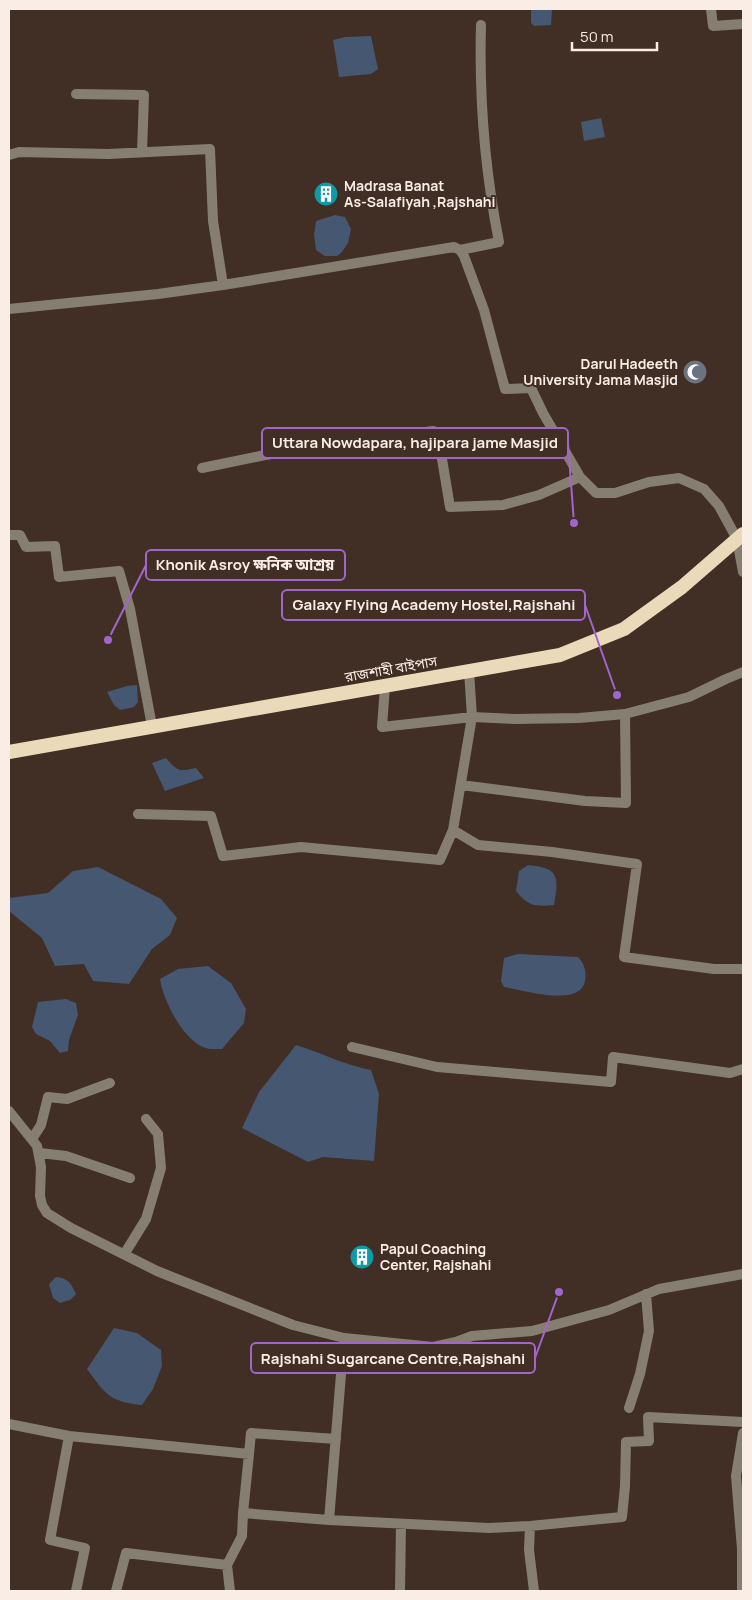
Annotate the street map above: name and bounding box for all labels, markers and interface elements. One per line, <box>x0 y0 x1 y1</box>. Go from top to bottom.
scale bar <box>572 20 657 52</box>
text: 50 m <box>580 26 614 47</box>
place label: Madrasa Banat As-Salafiyah ,Rajshahi <box>344 176 495 211</box>
building icon: Madrasa Banat As-Salafiyah ,Rajshahi <box>313 181 339 207</box>
place label: Darul Hadeeth University Jama Masjid <box>523 354 678 389</box>
mosque icon: Darul Hadeeth University Jama Masjid <box>682 359 708 385</box>
callout: Uttara Nowdapara, hajipara jame Masjid <box>262 428 568 458</box>
text: Uttara Nowdapara, hajipara jame Masjid <box>272 432 558 453</box>
callout: Khonik Asroy ক্ষনিক আশ্রয় <box>146 550 345 580</box>
text: Khonik Asroy ক্ষনিক আশ্রয় <box>156 554 335 575</box>
callout: Galaxy Flying Academy Hostel,Rajshahi <box>282 590 585 620</box>
text: Galaxy Flying Academy Hostel,Rajshahi <box>293 594 575 615</box>
street label: রাজশাহী বাইপাস <box>342 651 439 686</box>
place label: Papul Coaching Center, Rajshahi <box>380 1239 491 1274</box>
building icon: Papul Coaching Center, Rajshahi <box>349 1244 375 1270</box>
callout: Rajshahi Sugarcane Centre,Rajshahi <box>251 1343 535 1373</box>
text: Rajshahi Sugarcane Centre,Rajshahi <box>261 1348 525 1369</box>

